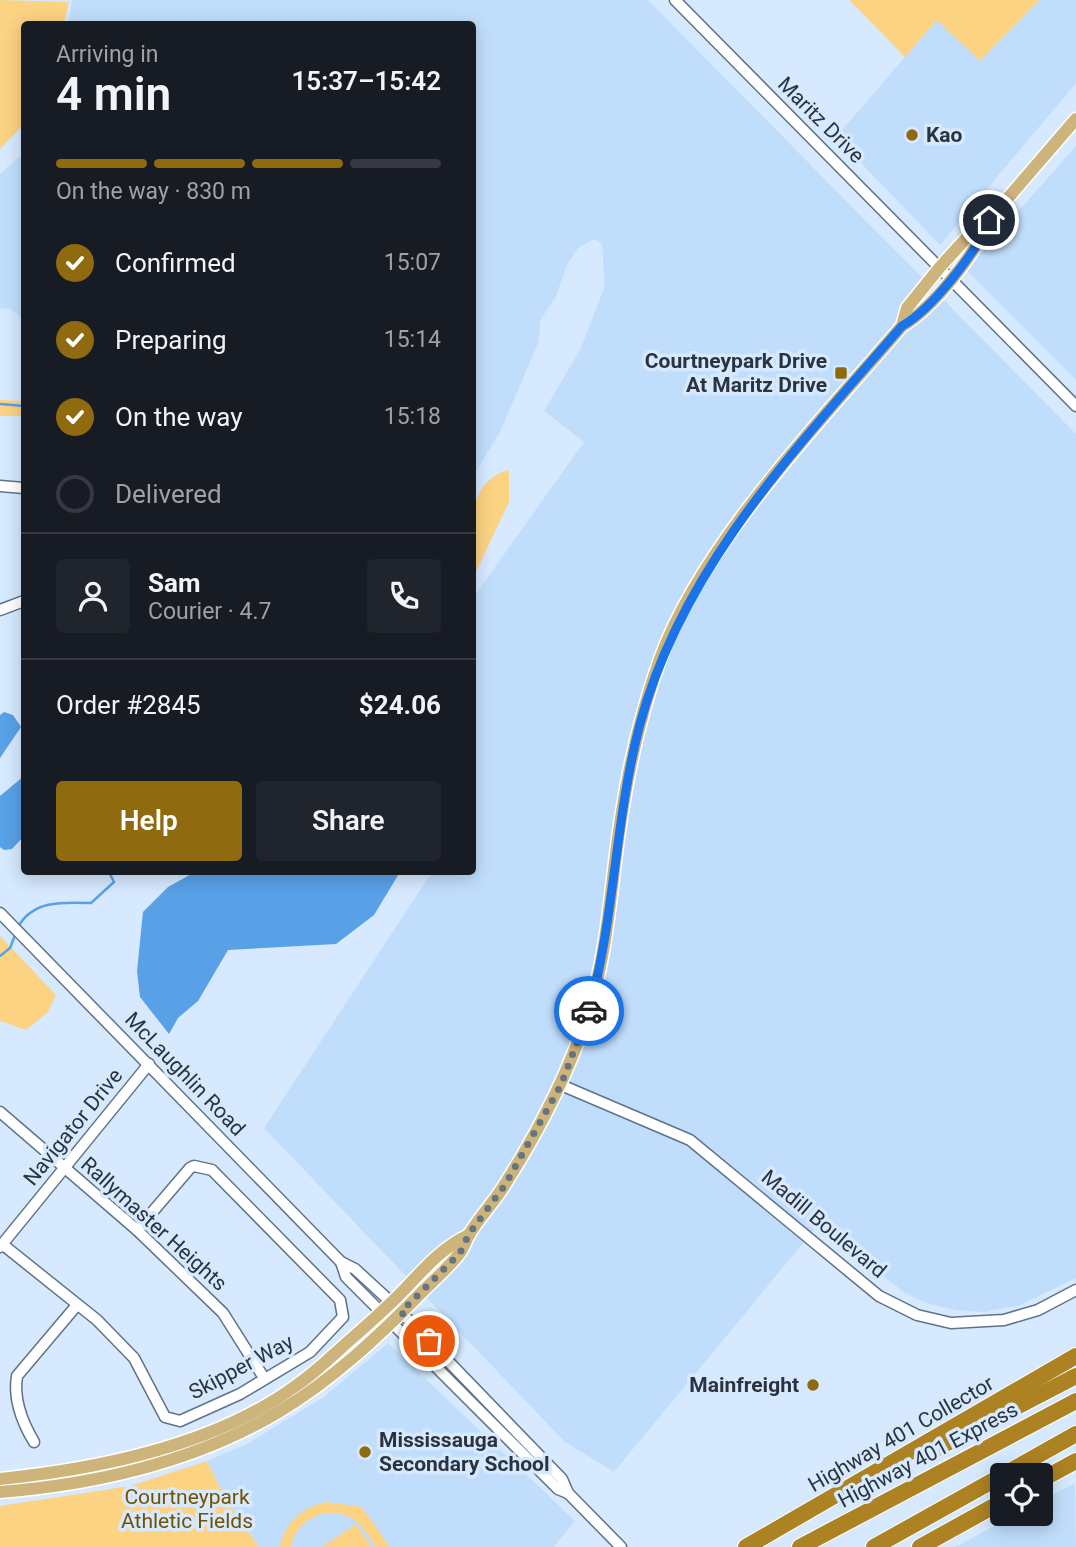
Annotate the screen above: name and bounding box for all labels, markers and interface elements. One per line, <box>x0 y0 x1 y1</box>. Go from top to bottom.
text: Arriving in <box>56 41 159 68</box>
text: 15:37–15:42 <box>291 66 441 96</box>
text: 4 min <box>56 67 171 121</box>
street label: Maritz Drive <box>773 72 869 168</box>
place label: Kao <box>926 123 963 147</box>
marker: Kao <box>904 127 920 143</box>
text: On the way · 830 m <box>56 178 251 205</box>
pin <box>959 190 1019 250</box>
icon: home <box>970 201 1008 239</box>
icon: check <box>56 244 94 282</box>
text: Confirmed <box>115 248 236 278</box>
text: 15:07 <box>384 249 441 276</box>
icon: check <box>56 321 94 359</box>
text: Preparing <box>115 325 227 355</box>
text: 15:14 <box>384 326 441 353</box>
place label: Courtneypark Drive At Maritz Drive <box>645 349 827 397</box>
marker: Courtneypark Drive At Maritz Drive <box>833 365 849 381</box>
icon: check <box>56 398 94 436</box>
text: On the way <box>115 402 243 432</box>
text: 15:18 <box>384 403 441 430</box>
text: Delivered <box>115 479 222 509</box>
button: person <box>56 559 130 633</box>
button: phone <box>367 559 441 633</box>
text: Sam <box>148 568 200 598</box>
text: Courier · 4.7 <box>148 598 271 625</box>
text: Order #2845 <box>56 690 201 720</box>
text: $24.06 <box>359 690 441 720</box>
button: Help <box>56 781 242 861</box>
button: Share <box>256 781 441 861</box>
courier <box>554 976 624 1046</box>
icon: car <box>570 992 608 1030</box>
street label: McLaughlin Road <box>120 1007 250 1141</box>
street label: Navigator Drive <box>19 1064 127 1190</box>
street label: Rallymaster Heights <box>76 1152 232 1296</box>
street label: Madill Boulevard <box>757 1165 891 1283</box>
pin <box>399 1311 459 1371</box>
icon: bag <box>410 1322 448 1360</box>
street label: Skipper Way <box>185 1329 297 1405</box>
street label: Highway 401 Collector <box>804 1371 998 1497</box>
place label: Mainfreight <box>689 1373 799 1397</box>
marker: Mainfreight <box>805 1377 821 1393</box>
street label: Highway 401 Express <box>834 1397 1022 1513</box>
place label: Mississauga Secondary School <box>379 1428 549 1476</box>
marker: Mississauga Secondary School <box>357 1444 373 1460</box>
map controls <box>990 1463 1053 1526</box>
button: locate <box>990 1463 1053 1526</box>
park label: Courtneypark Athletic Fields <box>121 1485 253 1533</box>

